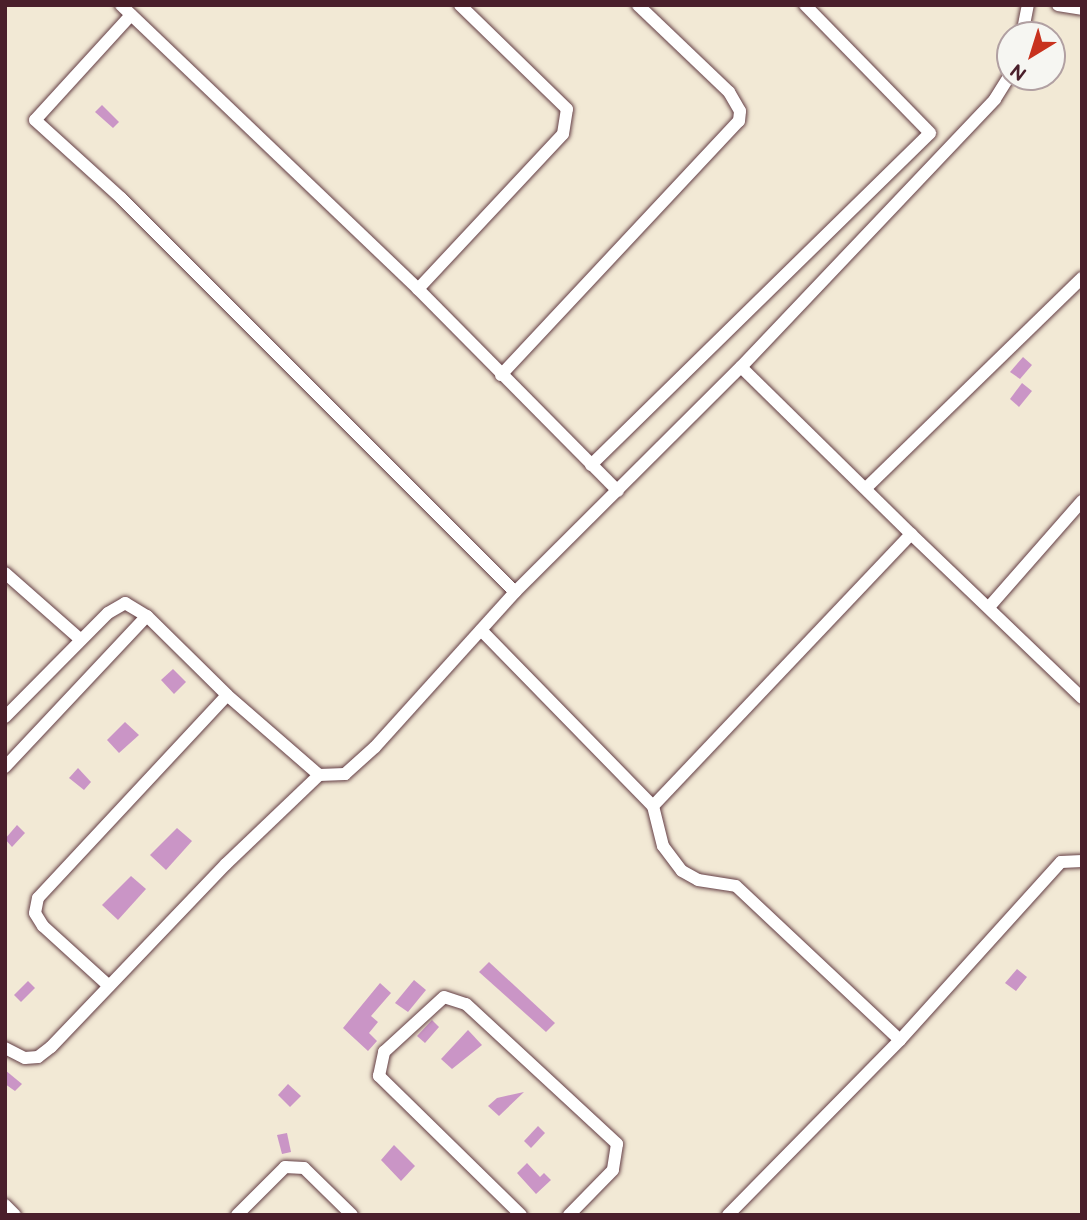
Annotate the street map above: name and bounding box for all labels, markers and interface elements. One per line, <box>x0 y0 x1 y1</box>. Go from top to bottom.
north arrow <box>996 21 1066 91</box>
text: N <box>1006 58 1032 85</box>

